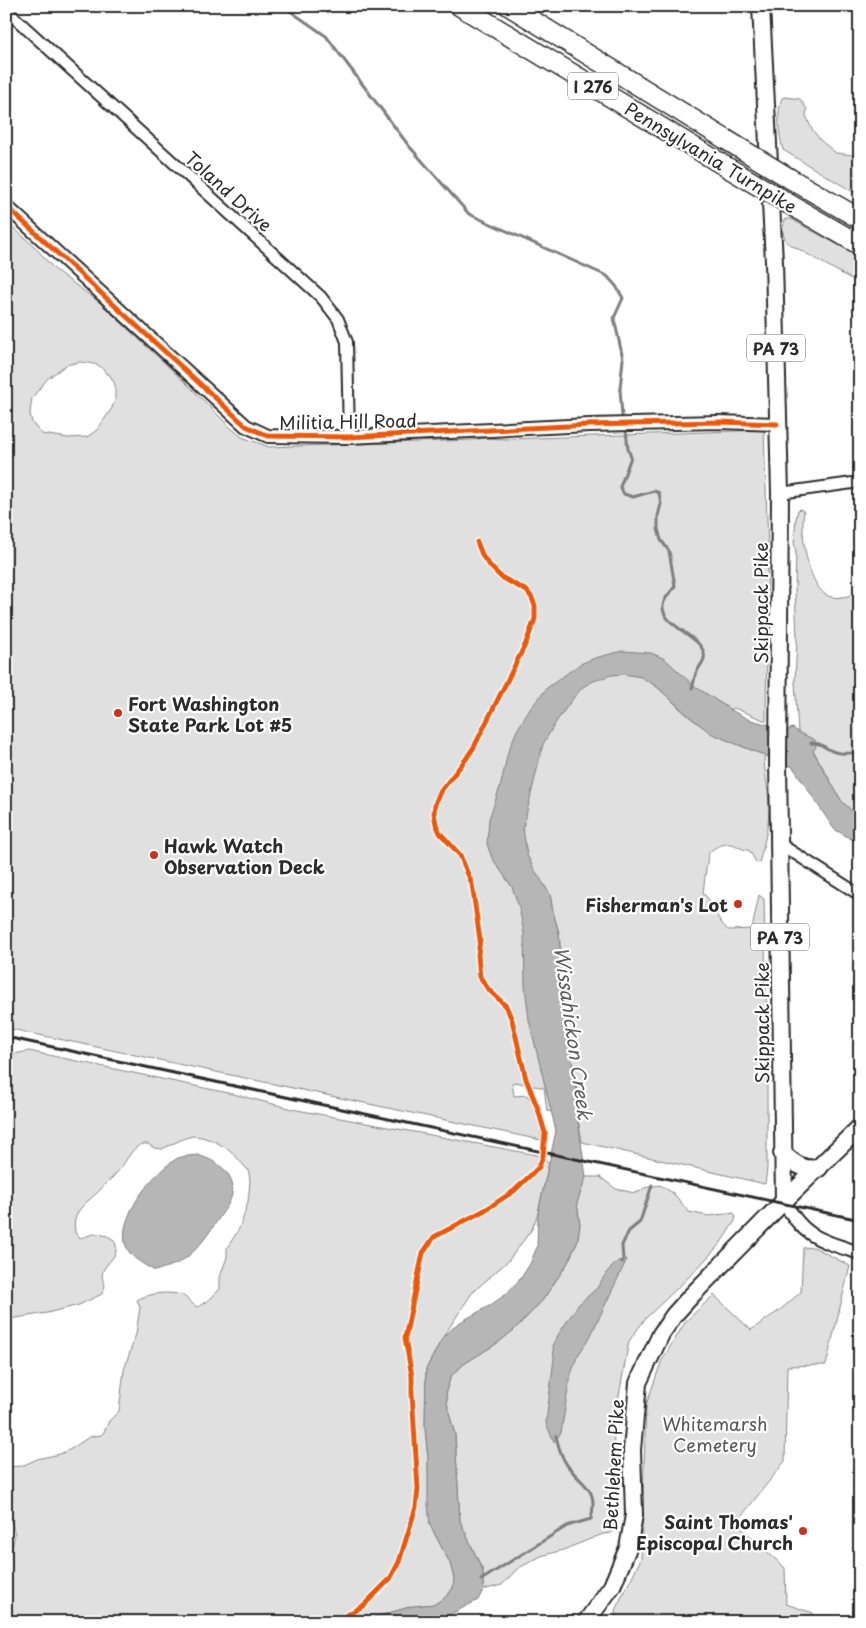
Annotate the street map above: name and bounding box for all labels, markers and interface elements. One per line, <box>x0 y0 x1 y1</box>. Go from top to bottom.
road number: I 276 <box>568 72 618 100</box>
street label: Pennsylvania Turnpike <box>620 95 802 219</box>
street label: Toland Drive <box>179 144 279 238</box>
road number: PA 73 <box>747 334 805 362</box>
street label: Militia Hill Road <box>279 406 417 436</box>
street label: Skippack Pike <box>747 542 774 664</box>
place label: Fort Washington State Park Lot #5 <box>128 690 292 738</box>
marker: Fort Washington State Park Lot #5 <box>112 707 124 719</box>
place label: Hawk Watch Observation Deck <box>164 832 325 880</box>
marker: Hawk Watch Observation Deck <box>148 849 160 861</box>
place label: Fisherman's Lot <box>585 891 728 918</box>
marker: Fisherman's Lot <box>732 898 744 910</box>
road number: PA 73 <box>751 924 809 950</box>
water label: Wissahickon Creek <box>548 945 600 1123</box>
street label: Skippack Pike <box>748 962 775 1084</box>
street label: Bethlehem Pike <box>596 1398 630 1532</box>
park label: Whitemarsh Cemetery <box>663 1410 767 1458</box>
place label: Saint Thomas' Episcopal Church <box>636 1508 793 1556</box>
marker: Saint Thomas' Episcopal Church <box>797 1525 809 1537</box>

